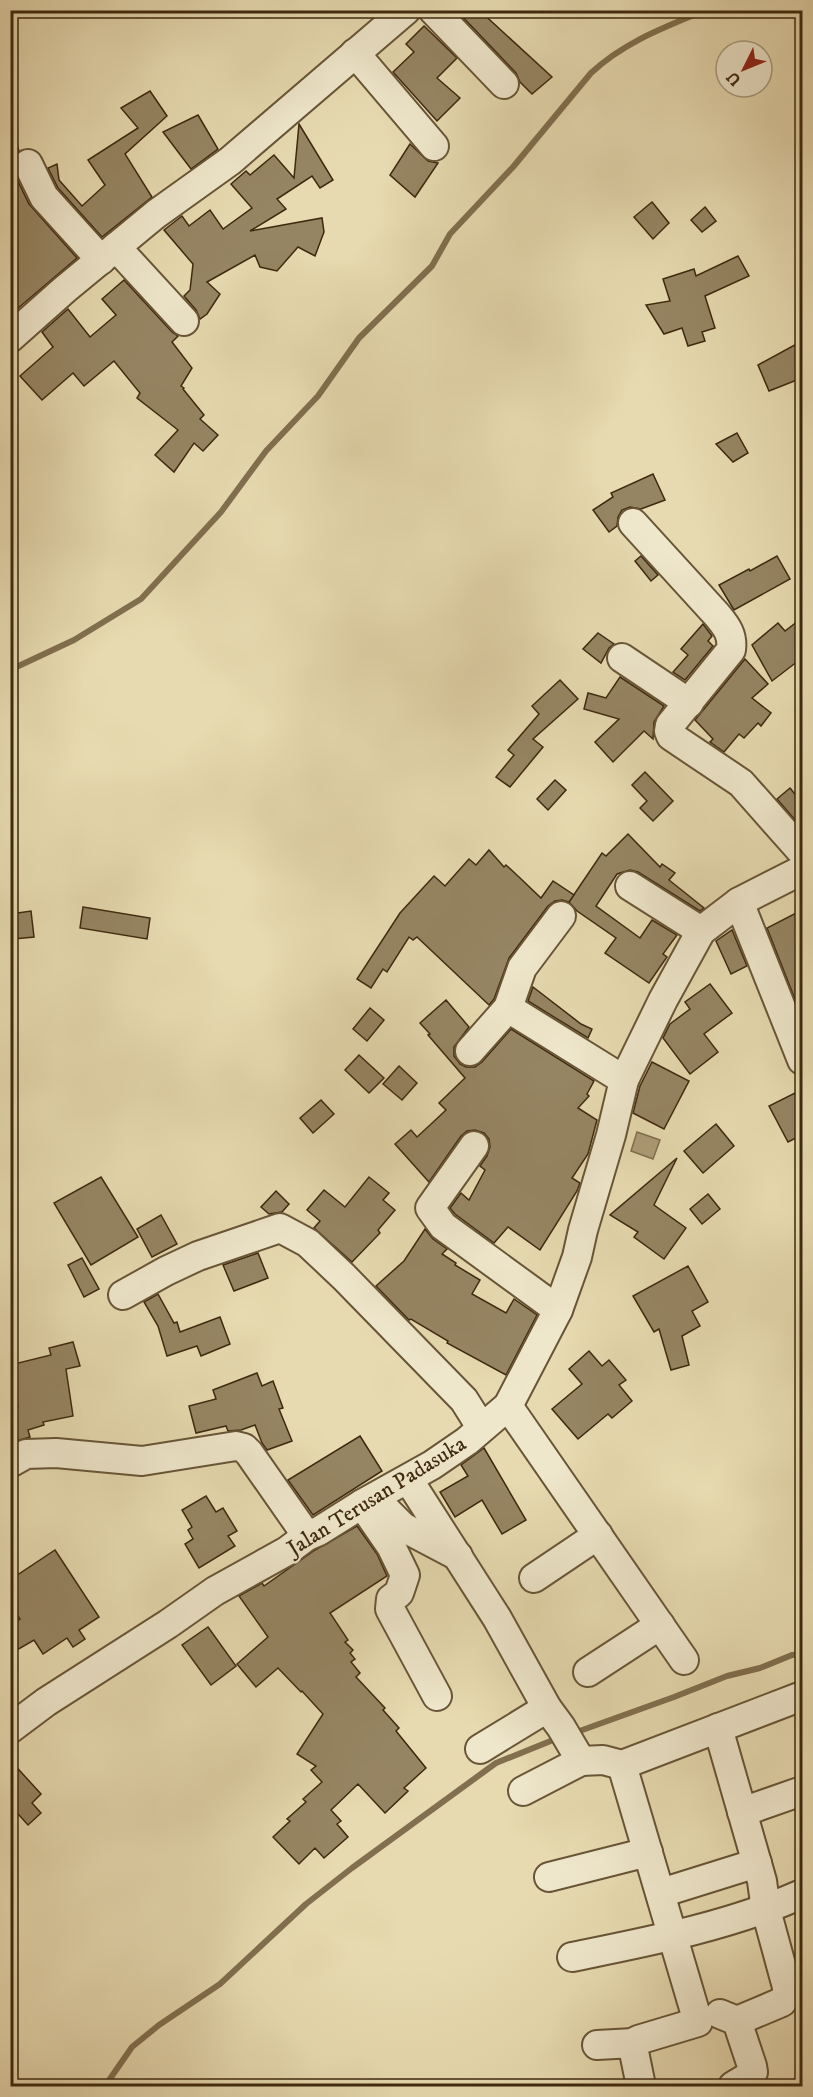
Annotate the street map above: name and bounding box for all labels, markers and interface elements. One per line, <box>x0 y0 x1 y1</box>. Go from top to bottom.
north arrow <box>714 39 774 99</box>
text: U <box>722 67 745 90</box>
street label: Jalan Terusan Padasuka <box>281 1430 472 1563</box>

